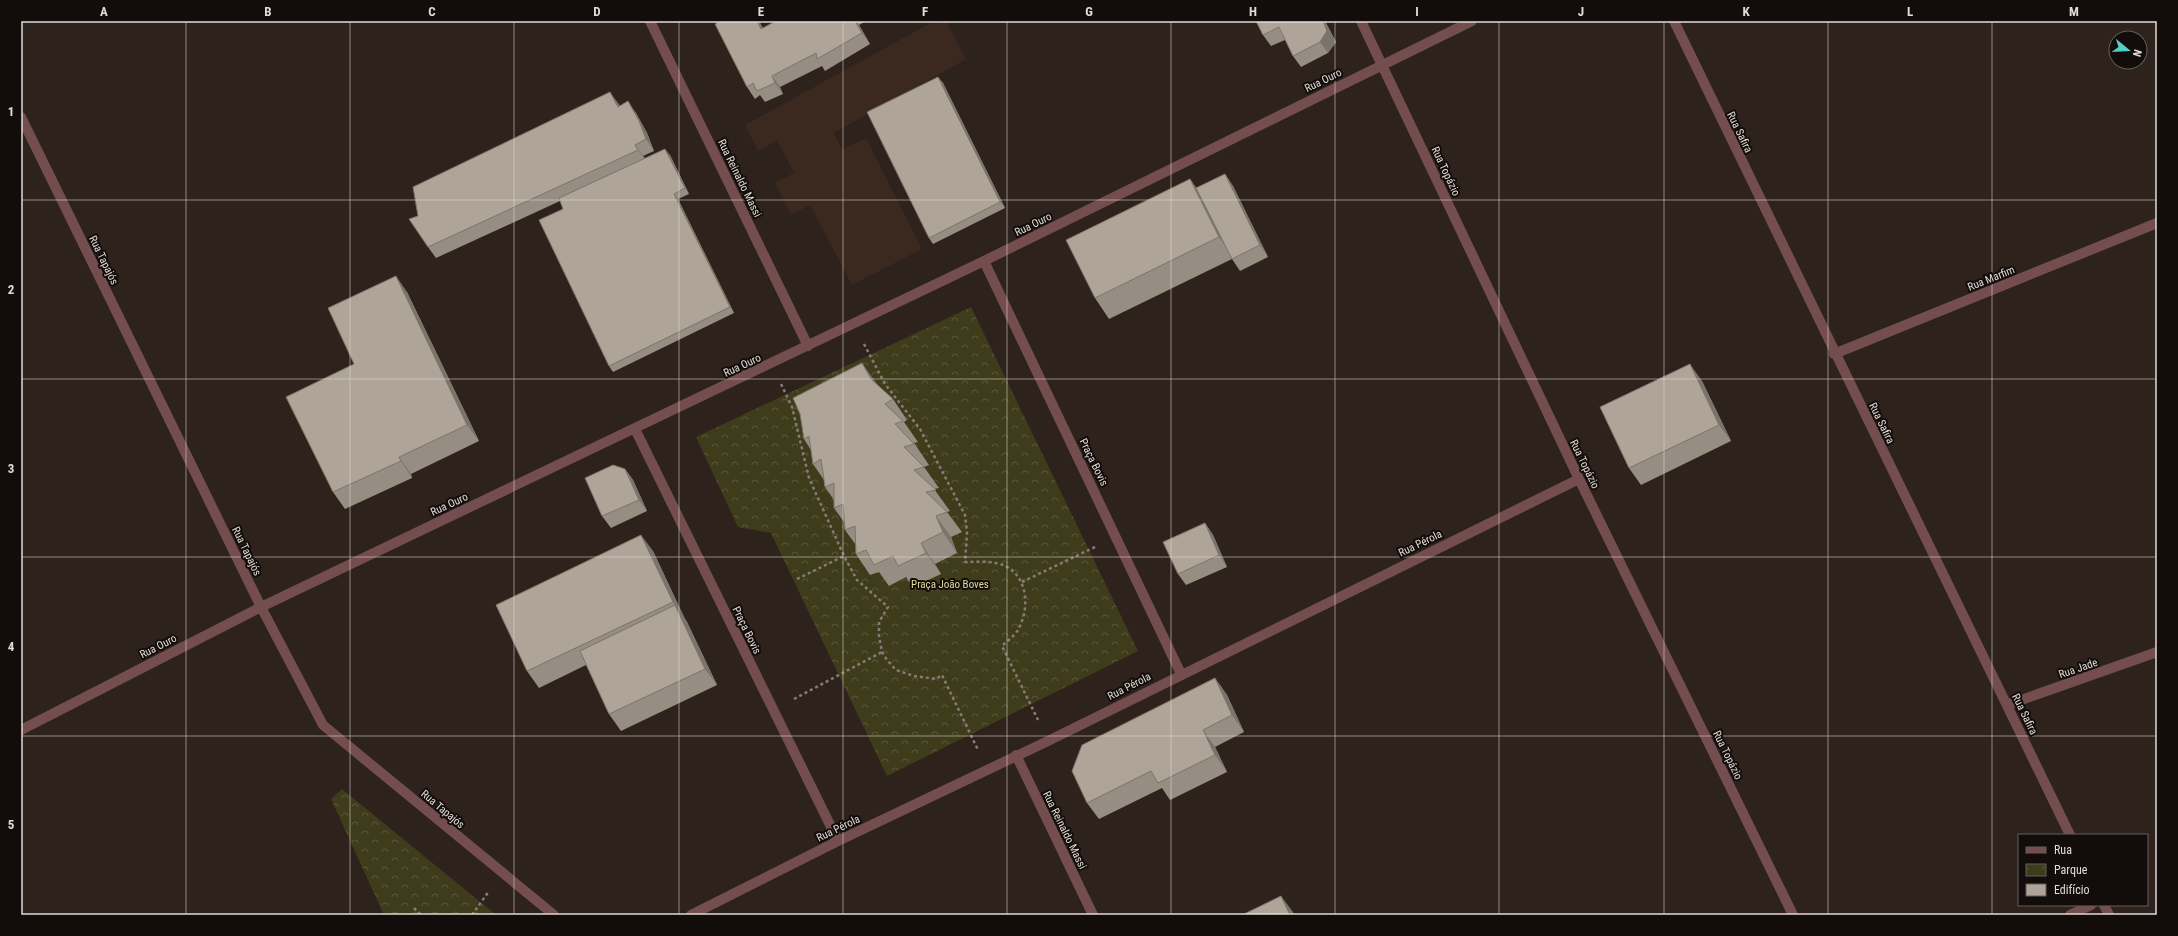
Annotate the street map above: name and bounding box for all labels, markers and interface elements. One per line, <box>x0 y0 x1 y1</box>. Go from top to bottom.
text: A <box>100 4 108 19</box>
text: B <box>264 4 272 19</box>
text: C <box>428 4 436 19</box>
text: D <box>593 4 601 19</box>
text: E <box>758 4 765 19</box>
text: F <box>922 4 928 19</box>
text: G <box>1085 4 1093 19</box>
text: H <box>1249 4 1257 19</box>
text: I <box>1415 4 1419 19</box>
text: J <box>1578 4 1584 19</box>
text: K <box>1742 4 1750 19</box>
text: L <box>1907 4 1913 19</box>
text: M <box>2069 4 2079 19</box>
north arrow <box>2108 30 2148 70</box>
text: N <box>2130 48 2144 58</box>
street label: Rua Ouro <box>1303 66 1344 95</box>
text: 1 <box>8 104 14 119</box>
street label: Rua Safira <box>1724 110 1755 155</box>
street label: Rua Reinaldo Massi <box>715 137 764 219</box>
street label: Rua Topázio <box>1428 144 1463 198</box>
street label: Rua Ouro <box>1013 210 1054 239</box>
street label: Rua Tapajós <box>86 234 121 287</box>
street label: Rua Marfim <box>1966 263 2017 294</box>
text: 2 <box>8 282 15 297</box>
street label: Rua Ouro <box>721 351 763 380</box>
street label: Rua Safira <box>1866 401 1897 446</box>
street label: Praça Bovis <box>1077 436 1111 488</box>
street label: Rua Topázio <box>1567 438 1602 491</box>
text: 3 <box>8 461 14 476</box>
street label: Rua Ouro <box>428 490 470 519</box>
street label: Rua Tapajós <box>229 525 264 578</box>
street label: Rua Pérola <box>1396 527 1444 560</box>
park label: Praça João Boves <box>911 578 989 591</box>
street label: Praça Bovis <box>730 604 764 656</box>
street label: Rua Ouro <box>138 631 179 661</box>
text: 4 <box>8 639 15 654</box>
street label: Rua Jade <box>2057 656 2099 681</box>
street label: Rua Pérola <box>1105 670 1153 703</box>
street label: Rua Safira <box>2009 692 2040 737</box>
street label: Rua Topázio <box>1710 729 1745 782</box>
street label: Rua Tapajós <box>418 787 467 831</box>
street label: Rua Reinaldo Massi <box>1040 789 1089 871</box>
street label: Rua Pérola <box>814 812 862 845</box>
text: 5 <box>8 817 15 832</box>
legend <box>2018 834 2148 906</box>
text: Rua <box>2054 843 2072 857</box>
text: Parque <box>2054 863 2088 877</box>
text: Edifício <box>2054 883 2090 897</box>

